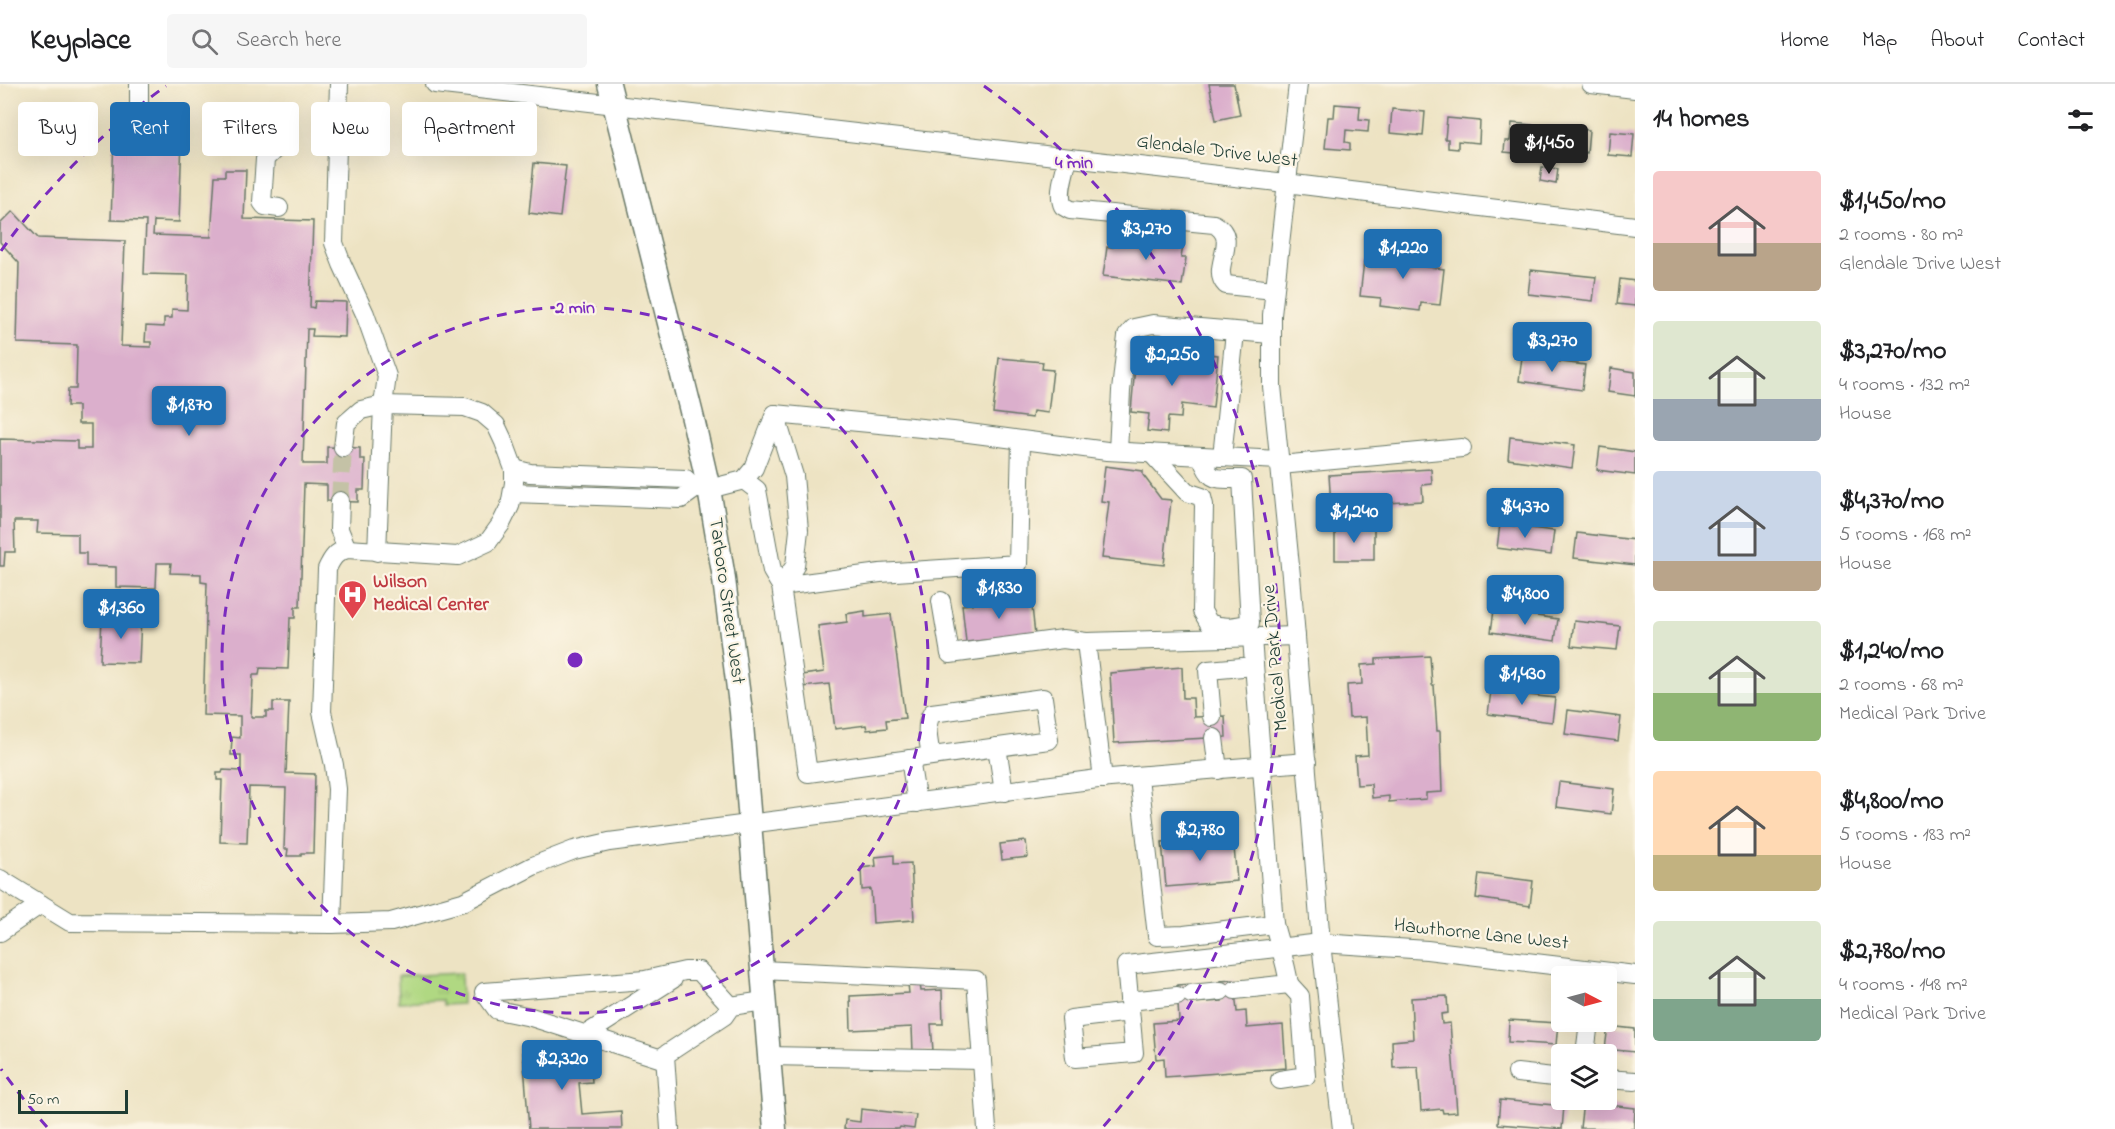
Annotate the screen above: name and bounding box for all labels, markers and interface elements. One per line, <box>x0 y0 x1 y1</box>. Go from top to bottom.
search box <box>167 14 587 68</box>
text: Keyplace <box>30 21 131 62</box>
icon: search <box>188 25 221 58</box>
text: Search here <box>236 25 341 57</box>
text: Home <box>1780 26 1829 56</box>
text: Map <box>1862 26 1897 56</box>
text: About <box>1930 26 1984 56</box>
text: Contact <box>2017 26 2085 56</box>
text: 14 homes <box>1653 101 1749 139</box>
chip: Buy <box>18 102 98 156</box>
chip: Rent <box>110 102 190 156</box>
chip: Filters <box>202 102 299 156</box>
chip: New <box>311 102 390 156</box>
chip: Apartment <box>402 102 537 156</box>
icon: filters <box>2064 104 2097 137</box>
pin: $1,450 <box>1500 124 1598 175</box>
street label: Glendale Drive West <box>1135 128 1300 176</box>
text: $1,450 <box>1524 129 1574 158</box>
text: 4 min <box>1055 151 1093 177</box>
text: $1,450/mo <box>1839 183 1946 221</box>
icon: home <box>1701 195 1773 267</box>
pin: $3,270 <box>1097 210 1195 261</box>
text: $3,270 <box>1121 215 1171 244</box>
text: 2 rooms · 80 m² <box>1839 221 1964 250</box>
pin: $1,220 <box>1354 229 1452 280</box>
text: $1,220 <box>1378 234 1428 263</box>
text: Glendale Drive West <box>1839 250 2001 279</box>
text: 2 min <box>554 296 595 322</box>
pin: $3,270 <box>1503 322 1601 373</box>
text: $3,270 <box>1527 327 1577 356</box>
text: $3,270/mo <box>1839 333 1947 371</box>
pin: $2,250 <box>1123 336 1221 387</box>
text: $2,250 <box>1144 341 1200 370</box>
icon: home <box>1701 345 1773 417</box>
text: 4 rooms · 132 m² <box>1839 371 1970 400</box>
pin: $1,870 <box>140 386 238 437</box>
text: $1,870 <box>166 391 212 420</box>
text: House <box>1839 400 1892 429</box>
text: $4,370/mo <box>1839 483 1944 521</box>
pin: $4,370 <box>1476 488 1574 539</box>
pin: $1,240 <box>1305 493 1403 544</box>
text: $4,370 <box>1501 493 1549 522</box>
icon: home <box>1701 495 1773 567</box>
text: $1,240 <box>1330 498 1378 527</box>
street label: Tarboro Street West <box>700 516 752 686</box>
text: 5 rooms · 168 m² <box>1839 521 1972 550</box>
text: House <box>1839 550 1892 579</box>
place label: Wilson Medical Center <box>373 568 489 620</box>
pin: $1,830 <box>950 569 1048 620</box>
text: $1,830 <box>976 574 1022 603</box>
pin: $4,800 <box>1476 575 1574 626</box>
hospital icon: Wilson Medical Center <box>336 578 368 620</box>
text: $4,800 <box>1501 580 1549 609</box>
street label: Medical Park Drive <box>1255 584 1297 732</box>
pin: $1,360 <box>72 589 170 640</box>
text: $1,360 <box>97 594 145 623</box>
text: $1,240/mo <box>1839 633 1944 671</box>
icon: home <box>1701 645 1773 717</box>
centre of rings <box>565 650 585 670</box>
pin: $1,430 <box>1473 655 1571 706</box>
text: $1,430 <box>1498 660 1546 689</box>
text: 2 rooms · 68 m² <box>1839 671 1964 700</box>
text: Medical Park Drive <box>1839 700 1986 729</box>
text: $4,800/mo <box>1839 783 1944 821</box>
icon: home <box>1701 795 1773 867</box>
pin: $2,780 <box>1151 811 1249 862</box>
text: $2,780 <box>1175 816 1225 845</box>
text: 5 rooms · 183 m² <box>1839 821 1971 850</box>
text: House <box>1839 850 1892 879</box>
street label: Hawthorne Lane West <box>1392 911 1570 959</box>
text: $2,780/mo <box>1839 933 1946 971</box>
icon: home <box>1701 945 1773 1017</box>
north arrow <box>1551 966 1617 1032</box>
map controls <box>1551 966 1617 1110</box>
text: 4 rooms · 148 m² <box>1839 971 1968 1000</box>
text: Medical Park Drive <box>1839 1000 1986 1029</box>
pin: $2,320 <box>513 1040 611 1091</box>
button: layers <box>1551 1044 1617 1110</box>
text: $2,320 <box>536 1045 588 1074</box>
scale bar <box>18 1087 128 1114</box>
text: 50 m <box>27 1088 59 1112</box>

